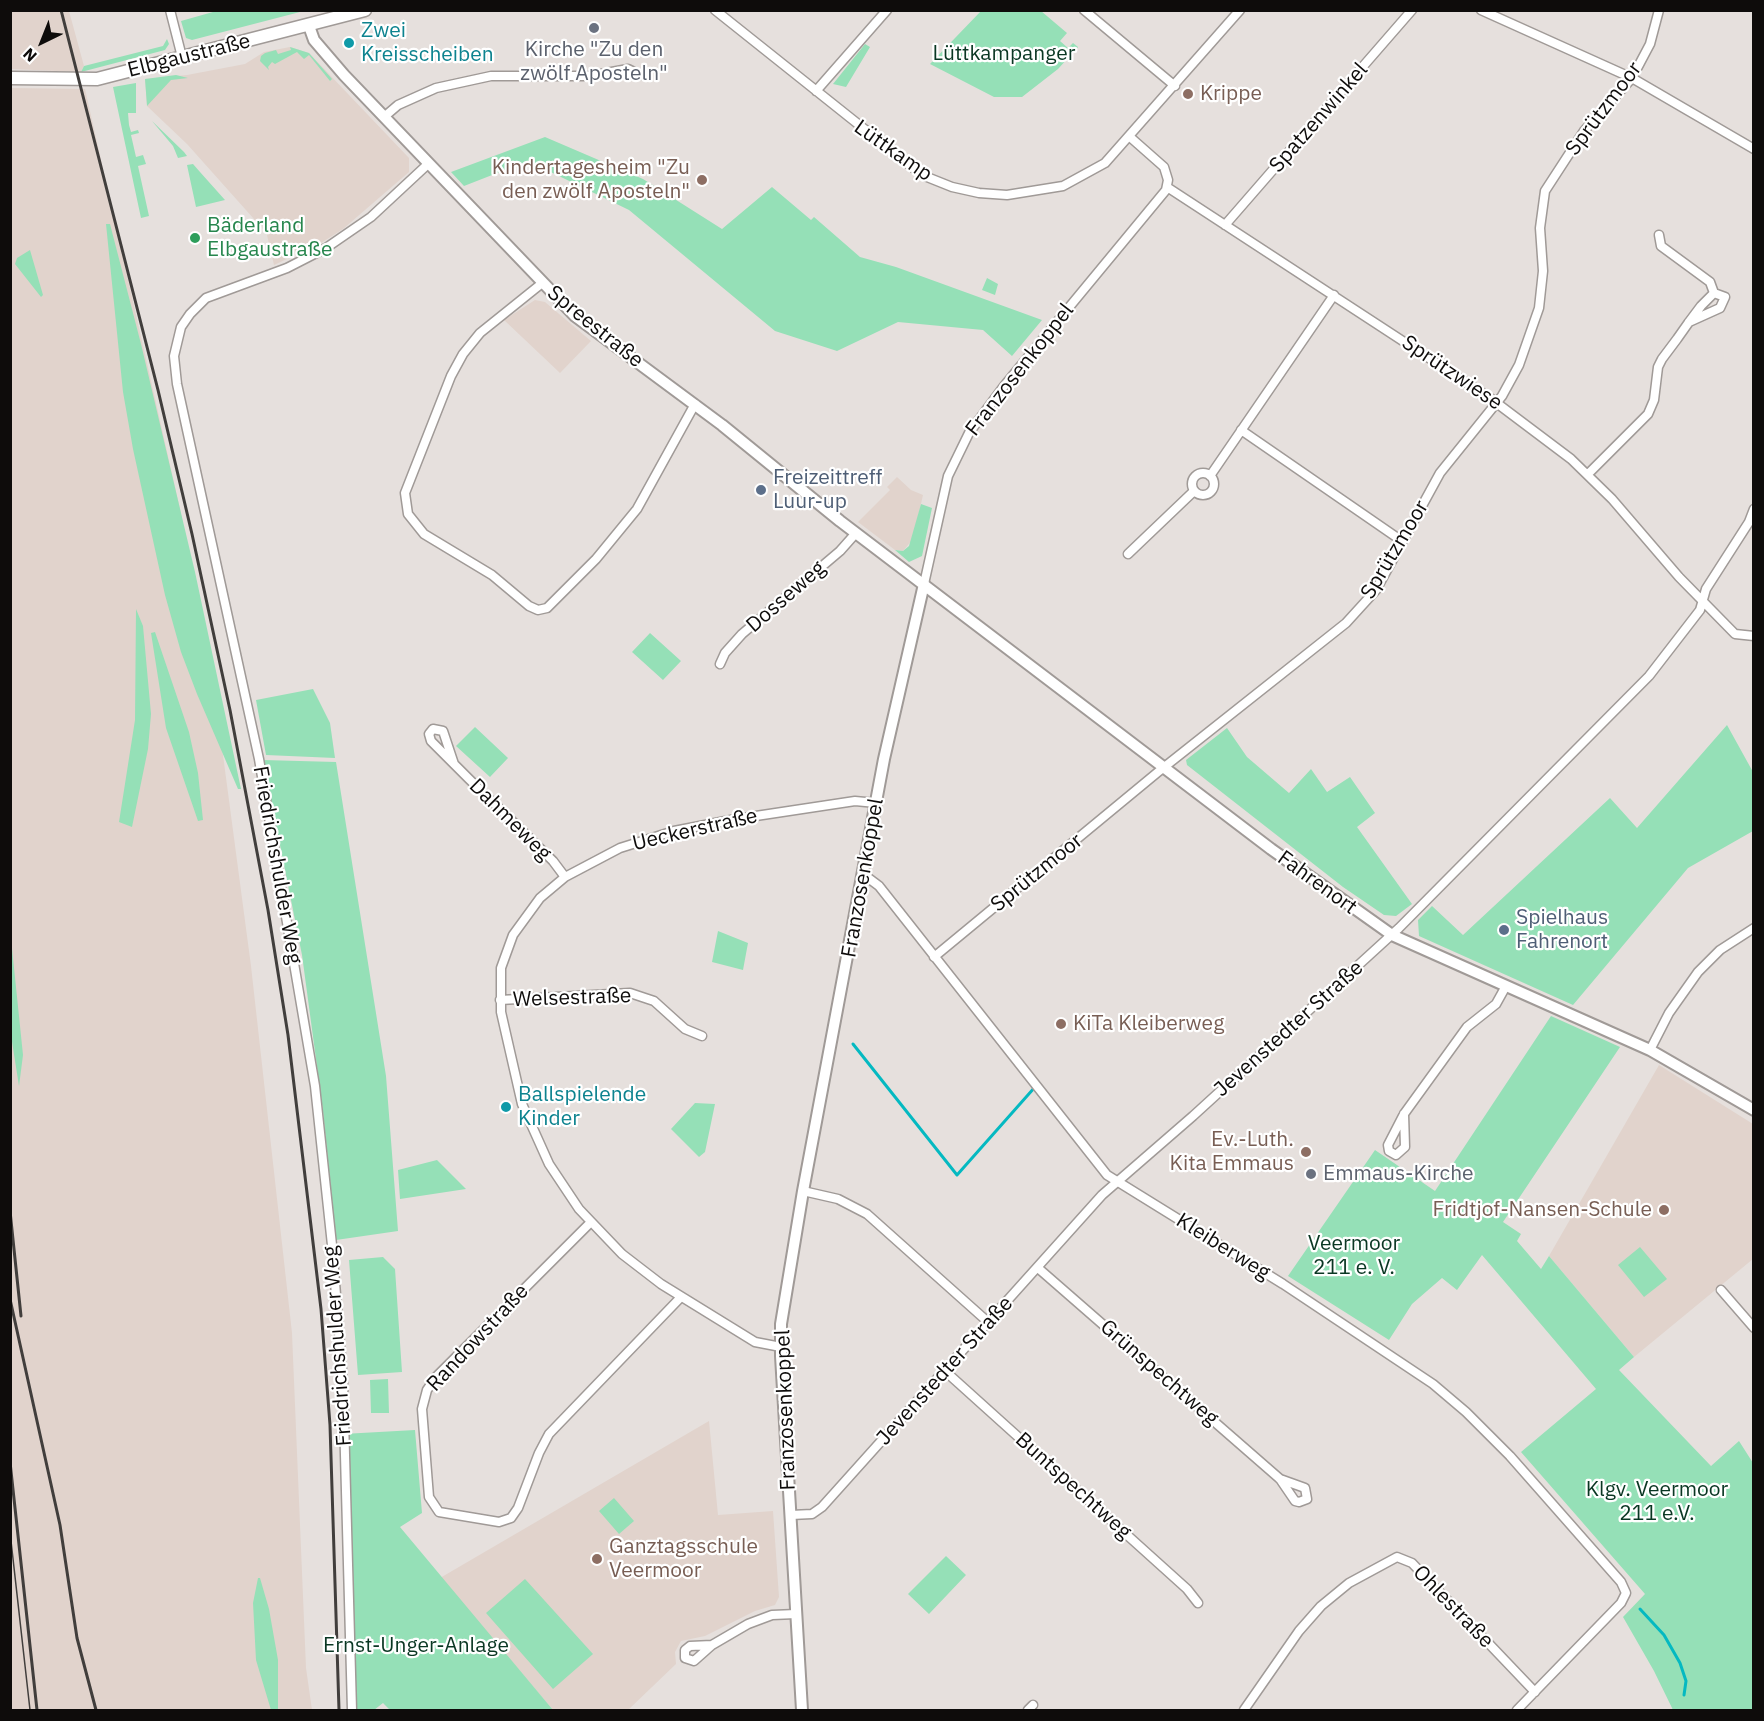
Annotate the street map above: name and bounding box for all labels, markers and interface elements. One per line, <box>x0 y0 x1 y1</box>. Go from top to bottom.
north arrow <box>12 12 72 72</box>
place label: Zwei Kreisscheiben <box>361 18 494 68</box>
marker: Kirche "Zu den zwölf Aposteln" <box>587 21 601 35</box>
street label: Elbgaustraße <box>125 29 253 83</box>
marker: Zwei Kreisscheiben <box>342 36 356 50</box>
place label: Kirche "Zu den zwölf Aposteln" <box>520 37 668 87</box>
park label: Lüttkampanger <box>933 41 1075 67</box>
text: N <box>19 44 41 66</box>
street label: Sprützmoor <box>1561 57 1647 161</box>
street label: Spatzenwinkel <box>1265 58 1373 178</box>
place label: Krippe <box>1200 81 1262 107</box>
marker: Krippe <box>1181 87 1195 101</box>
street label: Lüttkamp <box>849 115 937 187</box>
place label: Kindertagesheim "Zu den zwölf Aposteln" <box>492 155 690 205</box>
marker: Kindertagesheim "Zu den zwölf Aposteln" <box>695 173 709 187</box>
place label: Bäderland Elbgaustraße <box>207 213 333 263</box>
marker: Bäderland Elbgaustraße <box>188 231 202 245</box>
street label: Spreestraße <box>542 281 648 373</box>
street label: Franzosenkoppel <box>960 299 1080 441</box>
street label: Sprützwiese <box>1397 330 1507 416</box>
place label: Freizeittreff Luur-up <box>773 465 882 515</box>
marker: Freizeittreff Luur-up <box>754 483 768 497</box>
street label: Sprützmoor <box>1356 496 1434 604</box>
street label: Dosseweg <box>741 556 831 638</box>
street label: Friedrichshulder Weg <box>247 764 307 966</box>
street label: Dahmeweg <box>464 774 556 866</box>
street label: Franzosenkoppel <box>837 796 889 960</box>
street label: Ueckerstraße <box>630 803 760 857</box>
street label: Sprützmoor <box>986 828 1088 918</box>
street label: Fahrenort <box>1272 846 1362 920</box>
place label: Spielhaus Fahrenort <box>1516 905 1608 955</box>
marker: Spielhaus Fahrenort <box>1497 923 1511 937</box>
street label: Jevenstedter Straße <box>1209 956 1369 1102</box>
street label: Welsestraße <box>512 983 632 1013</box>
place label: KiTa Kleiberweg <box>1073 1011 1224 1037</box>
marker: KiTa Kleiberweg <box>1054 1017 1068 1031</box>
place label: Ballspielende Kinder <box>518 1082 646 1132</box>
marker: Ballspielende Kinder <box>499 1100 513 1114</box>
place label: Ev.-Luth. Kita Emmaus <box>1170 1127 1294 1177</box>
marker: Ev.-Luth. Kita Emmaus <box>1299 1145 1313 1159</box>
place label: Emmaus-Kirche <box>1323 1161 1474 1187</box>
marker: Emmaus-Kirche <box>1304 1167 1318 1181</box>
place label: Fridtjof-Nansen-Schule <box>1433 1197 1652 1223</box>
marker: Fridtjof-Nansen-Schule <box>1657 1203 1671 1217</box>
street label: Kleiberweg <box>1171 1208 1275 1286</box>
park label: Veermoor 211 e. V. <box>1308 1231 1400 1281</box>
street label: Friedrichshulder Weg <box>318 1245 358 1447</box>
street label: Randowstraße <box>422 1279 534 1397</box>
street label: Jevenstedter Straße <box>872 1291 1018 1451</box>
street label: Grünspechtweg <box>1095 1315 1223 1431</box>
street label: Franzosenkoppel <box>771 1329 801 1491</box>
street label: Buntspechtweg <box>1010 1427 1136 1545</box>
park label: Klgv. Veermoor 211 e.V. <box>1586 1477 1728 1527</box>
place label: Ganztagsschule Veermoor <box>609 1534 758 1584</box>
marker: Ganztagsschule Veermoor <box>590 1552 604 1566</box>
street label: Ohlestraße <box>1407 1560 1499 1654</box>
park label: Ernst-Unger-Anlage <box>323 1633 509 1659</box>

